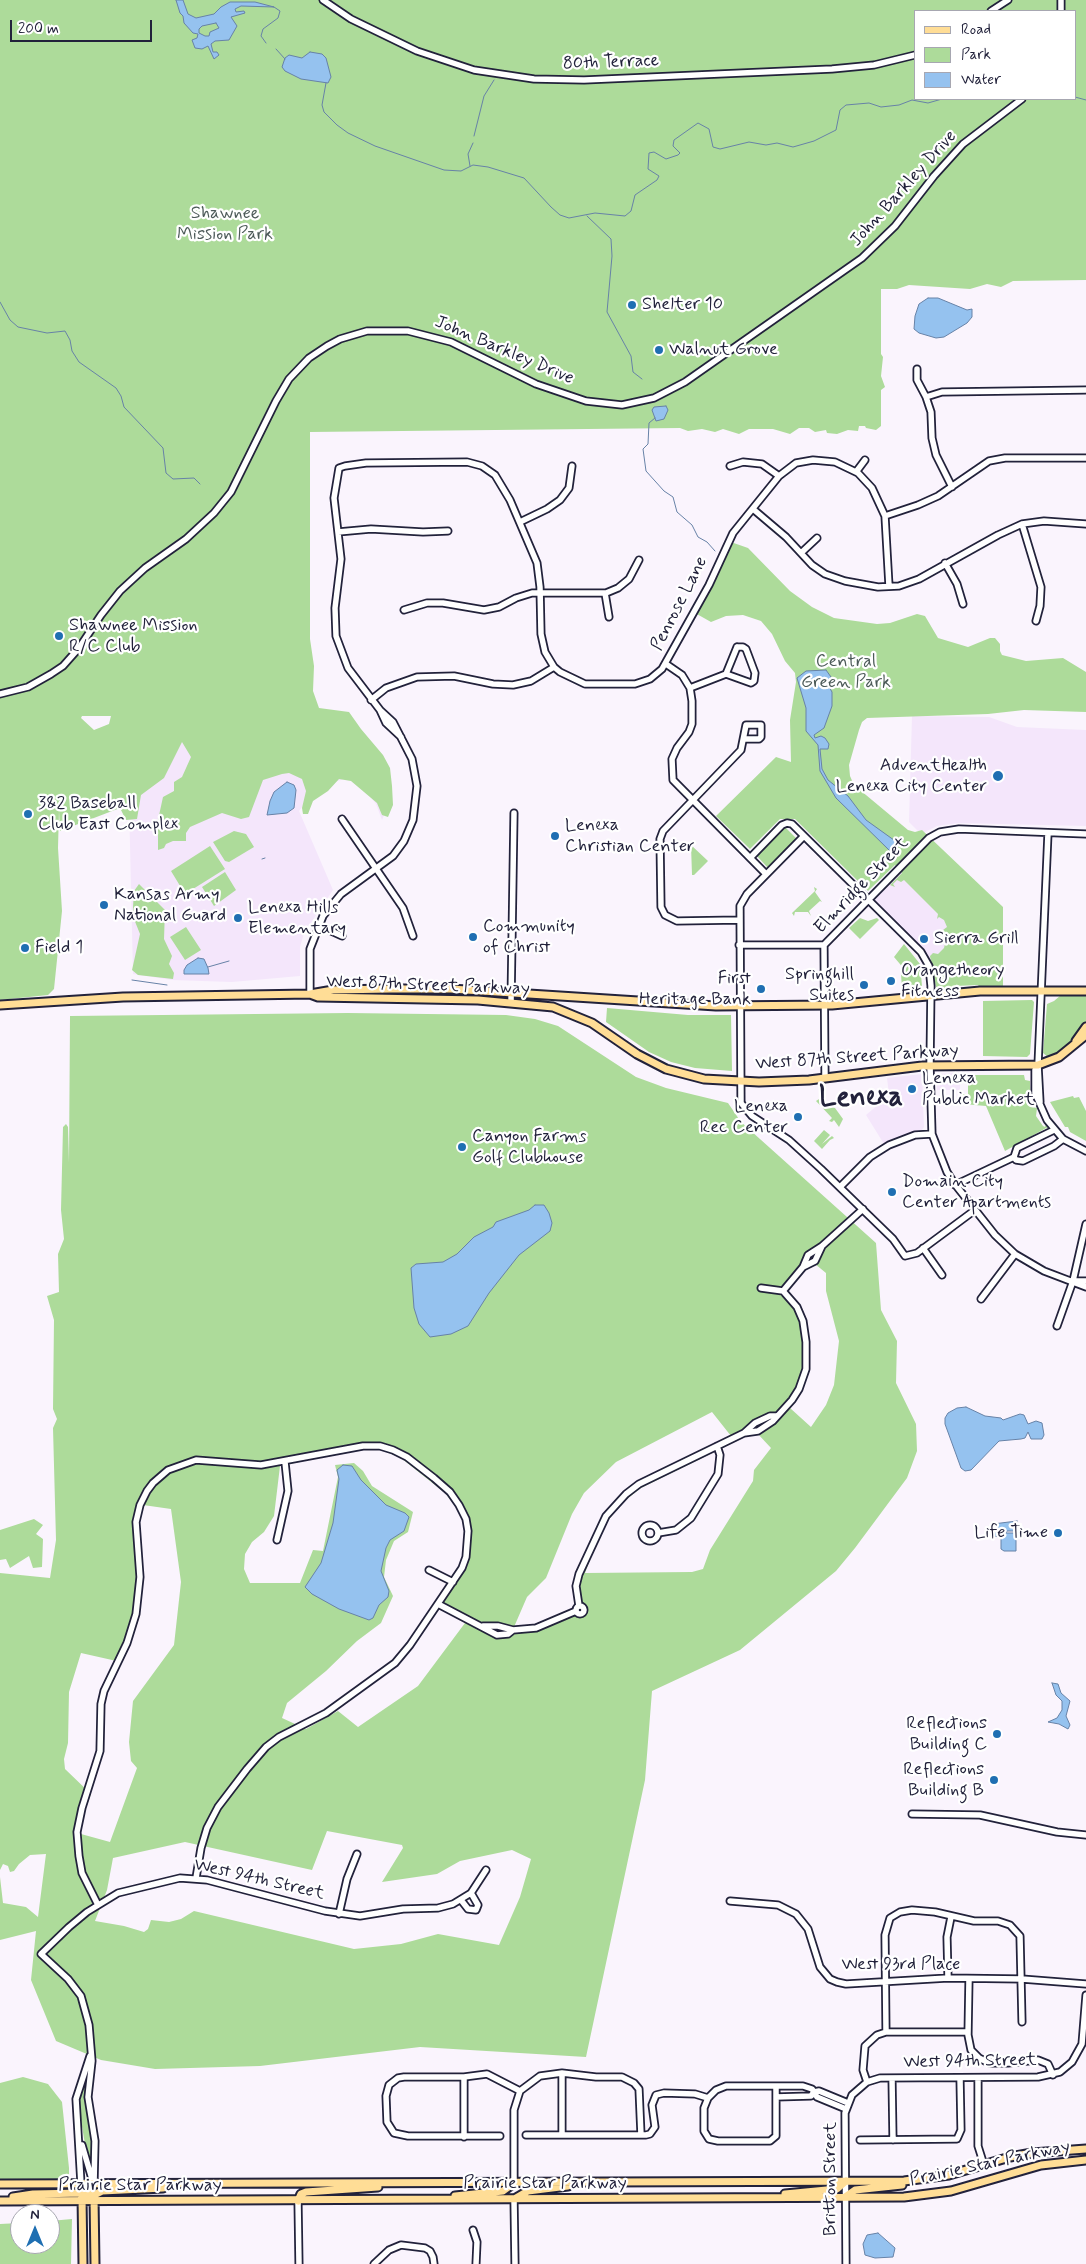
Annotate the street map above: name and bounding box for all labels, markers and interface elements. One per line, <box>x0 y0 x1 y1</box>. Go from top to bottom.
scale bar <box>12 10 155 42</box>
legend <box>914 10 1076 100</box>
text: 200 m <box>18 19 59 39</box>
text: Road <box>961 20 991 40</box>
text: Park <box>961 45 991 65</box>
street label: 80th Terrace <box>562 51 660 75</box>
text: Water <box>961 70 1001 90</box>
street label: John Barkley Drive <box>846 126 962 252</box>
park label: Shawnee Mission Park <box>177 203 273 245</box>
place label: Shelter 10 <box>642 294 723 316</box>
marker: Shelter 10 <box>626 299 638 311</box>
street label: John Barkley Drive <box>431 312 577 390</box>
place label: Walnut Grove <box>669 339 778 361</box>
marker: Walnut Grove <box>653 344 665 356</box>
street label: Penrose Lane <box>647 553 713 655</box>
place label: Shawnee Mission R/C Club <box>69 615 198 658</box>
marker: Shawnee Mission R/C Club <box>53 630 65 642</box>
park label: Central Green Park <box>801 651 891 694</box>
place label: AdventHealth Lenexa City Center <box>836 755 987 798</box>
marker: AdventHealth Lenexa City Center <box>991 769 1005 783</box>
place label: 3&2 Baseball Club East Complex <box>38 793 178 836</box>
marker: 3&2 Baseball Club East Complex <box>22 808 34 820</box>
place label: Lenexa Christian Center <box>565 815 695 858</box>
marker: Lenexa Christian Center <box>549 830 561 842</box>
street label: Elmridge Street <box>810 833 914 939</box>
place label: Kansas Army National Guard <box>114 884 226 926</box>
place label: Lenexa Hills Elementary <box>248 897 346 940</box>
marker: Kansas Army National Guard <box>98 899 110 911</box>
marker: Lenexa Hills Elementary <box>232 912 244 924</box>
place label: Community of Christ <box>483 916 575 959</box>
place label: Sierra Grill <box>934 928 1019 950</box>
marker: Community of Christ <box>467 931 479 943</box>
marker: Sierra Grill <box>918 933 930 945</box>
place label: Field 1 <box>35 937 83 959</box>
marker: Field 1 <box>19 942 31 954</box>
place label: Orangetheory Fitness <box>901 960 1004 1002</box>
place label: Springhill Suites <box>785 964 854 1006</box>
place label: First Heritage Bank <box>639 968 751 1011</box>
street label: West 87th Street Parkway <box>326 972 530 1000</box>
marker: Orangetheory Fitness <box>885 975 897 987</box>
marker: Springhill Suites <box>858 979 870 991</box>
marker: First Heritage Bank <box>755 983 767 995</box>
street label: West 87th Street Parkway <box>755 1040 959 1076</box>
place label: Lenexa Public Market <box>922 1068 1035 1110</box>
district label: Lenexa <box>819 1082 903 1116</box>
marker: Lenexa Public Market <box>906 1083 918 1095</box>
place label: Lenexa Rec Center <box>700 1096 788 1138</box>
marker: Lenexa Rec Center <box>792 1111 804 1123</box>
place label: Canyon Farms Golf Clubhouse <box>472 1126 586 1168</box>
marker: Canyon Farms Golf Clubhouse <box>456 1141 468 1153</box>
place label: Domain City Center Apartments <box>902 1171 1051 1214</box>
marker: Domain City Center Apartments <box>886 1186 898 1198</box>
place label: Life Time <box>974 1522 1048 1544</box>
marker: Life Time <box>1052 1527 1064 1539</box>
place label: Reflections Building C <box>906 1713 987 1756</box>
marker: Reflections Building C <box>991 1728 1003 1740</box>
place label: Reflections Building B <box>903 1759 984 1802</box>
marker: Reflections Building B <box>988 1774 1000 1786</box>
street label: West 94th Street <box>192 1855 326 1905</box>
street label: West 93rd Place <box>842 1954 960 1976</box>
street label: West 94th Street <box>903 2050 1037 2074</box>
street label: Britton Street <box>820 2122 842 2236</box>
street label: Prairie Star Parkway <box>908 2136 1072 2192</box>
street label: Prairie Star Parkway <box>463 2173 627 2195</box>
street label: Prairie Star Parkway <box>58 2175 222 2197</box>
north arrow <box>10 2204 60 2254</box>
text: N <box>30 2206 40 2224</box>

